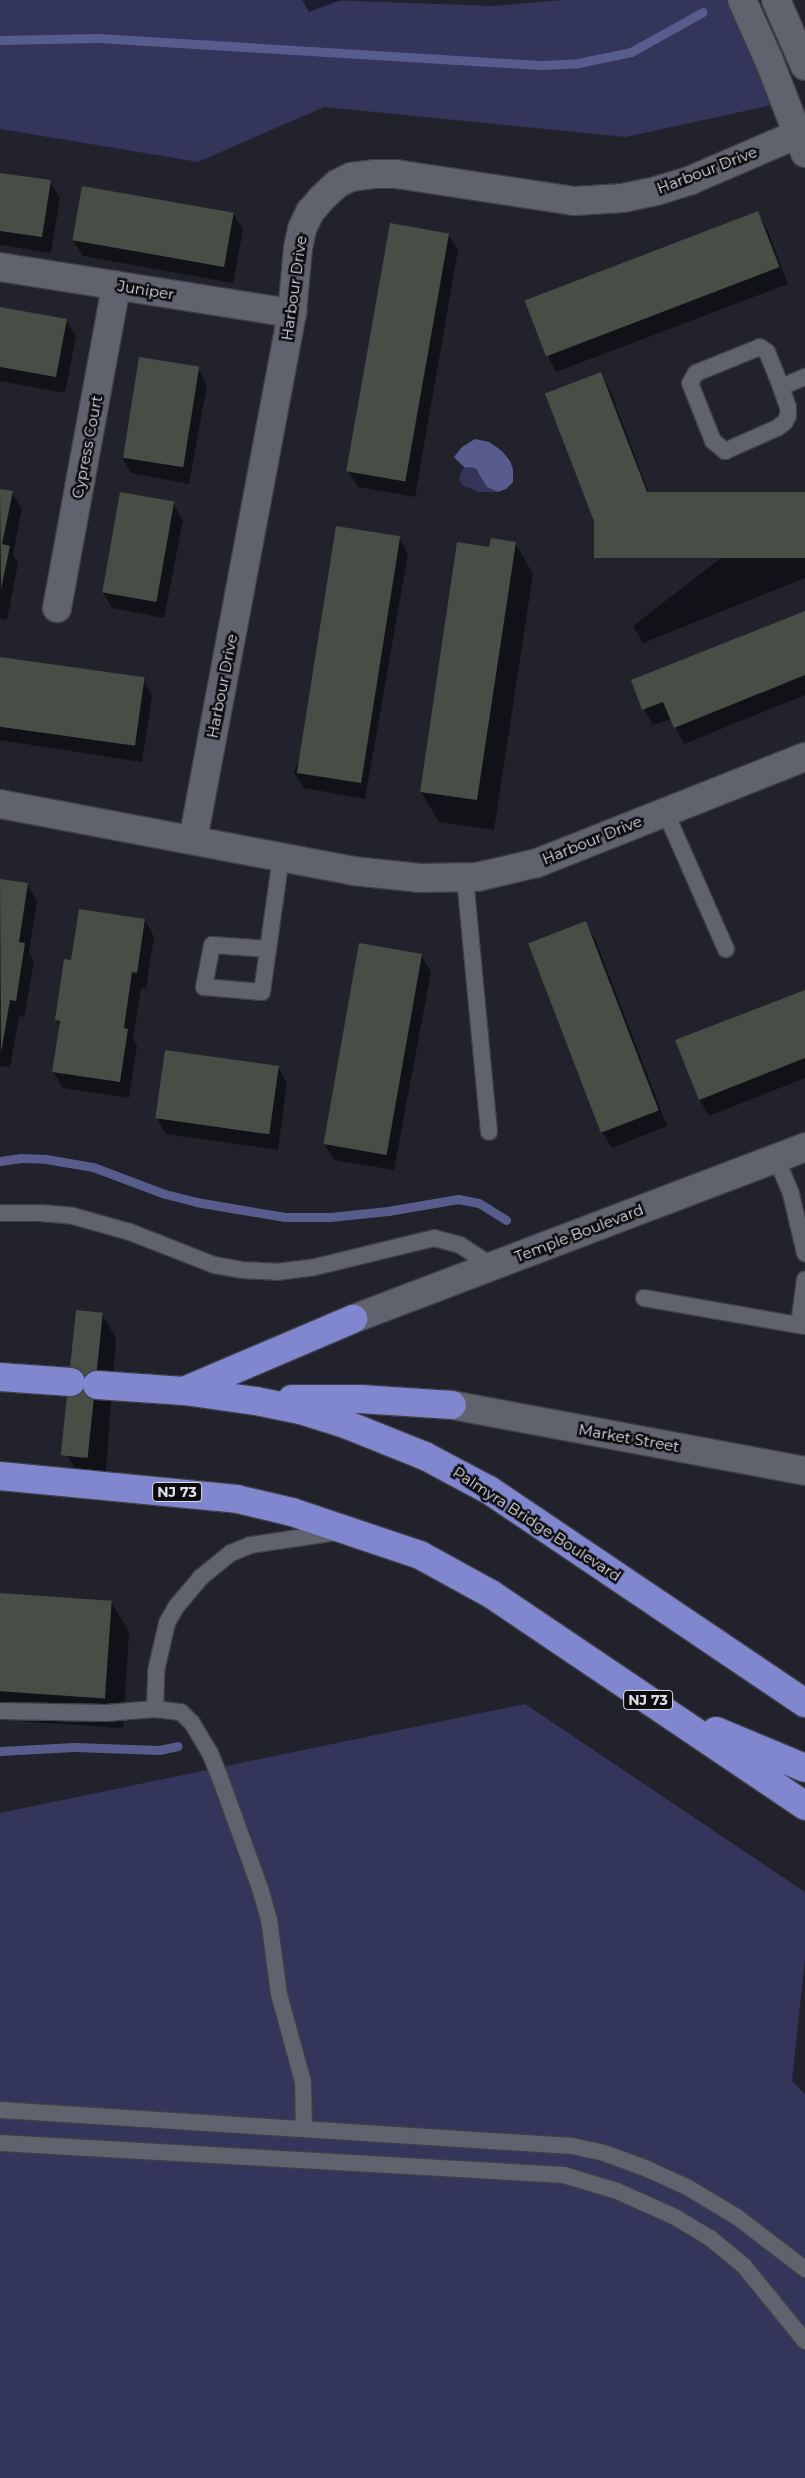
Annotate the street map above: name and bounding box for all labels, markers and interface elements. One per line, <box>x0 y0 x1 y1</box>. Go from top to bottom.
street label: Harbour Drive <box>654 143 760 197</box>
street label: Harbour Drive <box>278 234 310 342</box>
street label: Juniper <box>116 277 176 303</box>
street label: Cypress Court <box>68 394 106 500</box>
street label: Harbour Drive <box>203 632 241 740</box>
street label: Harbour Drive <box>540 812 644 868</box>
street label: Temple Boulevard <box>512 1200 646 1266</box>
street label: Market Street <box>577 1420 681 1456</box>
street label: Palmyra Bridge Boulevard <box>450 1463 624 1585</box>
road number: NJ 73 <box>152 1480 202 1504</box>
road number: NJ 73 <box>623 1688 673 1712</box>

